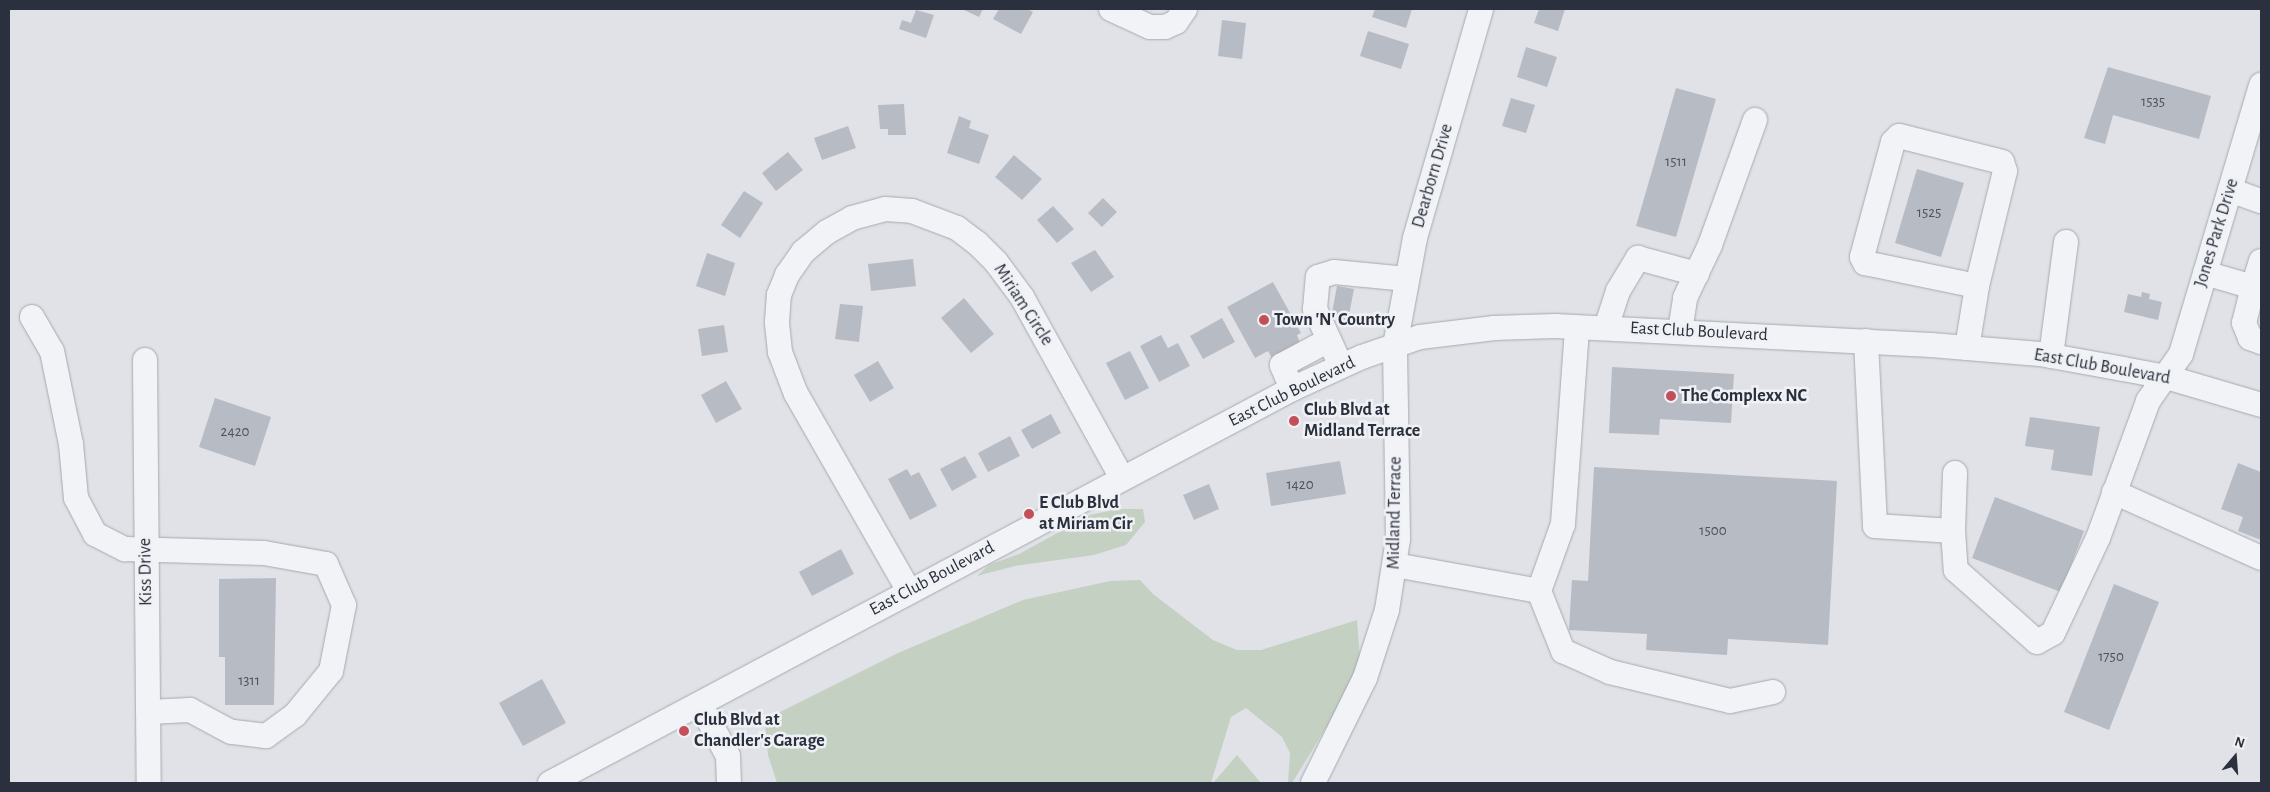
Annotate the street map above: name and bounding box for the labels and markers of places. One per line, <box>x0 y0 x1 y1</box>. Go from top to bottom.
place label: Town 'N' Country <box>1274 309 1395 331</box>
marker: Town 'N' Country <box>1258 314 1270 326</box>
place label: The Complexx NC <box>1681 385 1807 407</box>
marker: The Complexx NC <box>1665 390 1677 402</box>
place label: Club Blvd at Midland Terrace <box>1304 400 1420 442</box>
marker: Club Blvd at Midland Terrace <box>1288 415 1300 427</box>
place label: E Club Blvd at Miriam Cir <box>1039 493 1133 536</box>
marker: E Club Blvd at Miriam Cir <box>1023 508 1035 520</box>
place label: Club Blvd at Chandler's Garage <box>694 710 825 752</box>
marker: Club Blvd at Chandler's Garage <box>678 725 690 737</box>

